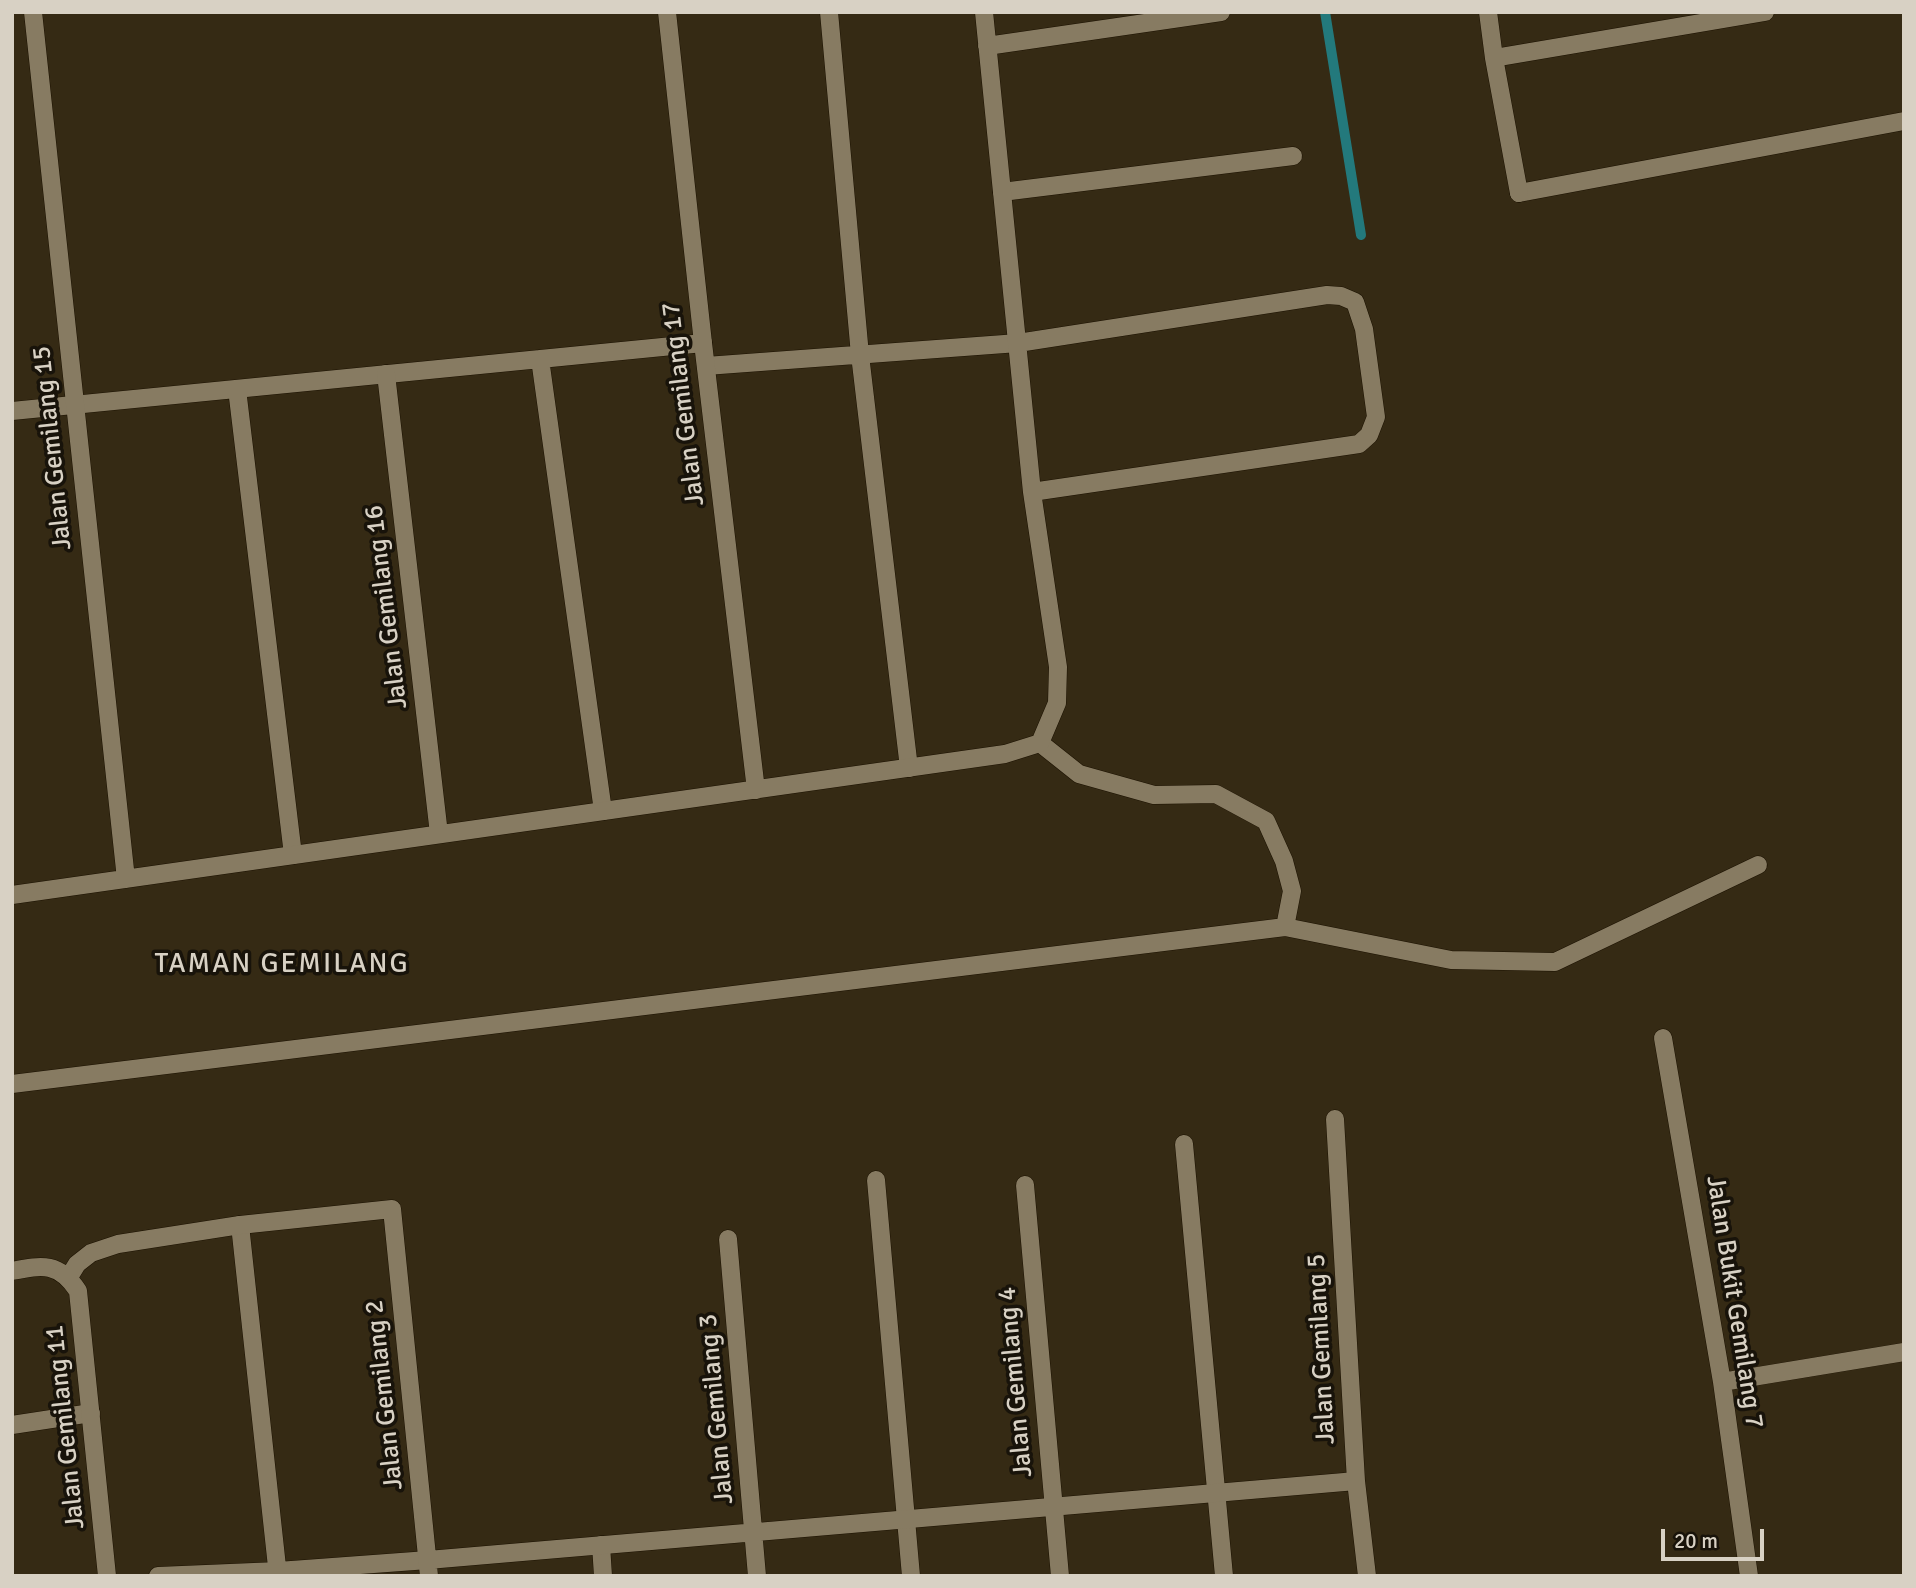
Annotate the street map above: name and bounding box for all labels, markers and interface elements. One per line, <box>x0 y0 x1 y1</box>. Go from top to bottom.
street label: Jalan Gemilang 17 <box>656 300 712 508</box>
street label: Jalan Gemilang 15 <box>27 344 79 552</box>
street label: Jalan Gemilang 16 <box>359 503 415 711</box>
district label: TAMAN GEMILANG <box>156 948 408 982</box>
street label: Jalan Bukit Gemilang 7 <box>1699 1173 1769 1431</box>
street label: Jalan Gemilang 5 <box>1301 1253 1343 1445</box>
street label: Jalan Gemilang 4 <box>992 1286 1040 1478</box>
street label: Jalan Gemilang 2 <box>360 1298 410 1492</box>
street label: Jalan Gemilang 3 <box>693 1313 741 1505</box>
street label: Jalan Gemilang 11 <box>40 1323 92 1531</box>
scale bar <box>1664 1514 1767 1558</box>
text: 20 m <box>1674 1528 1718 1554</box>

